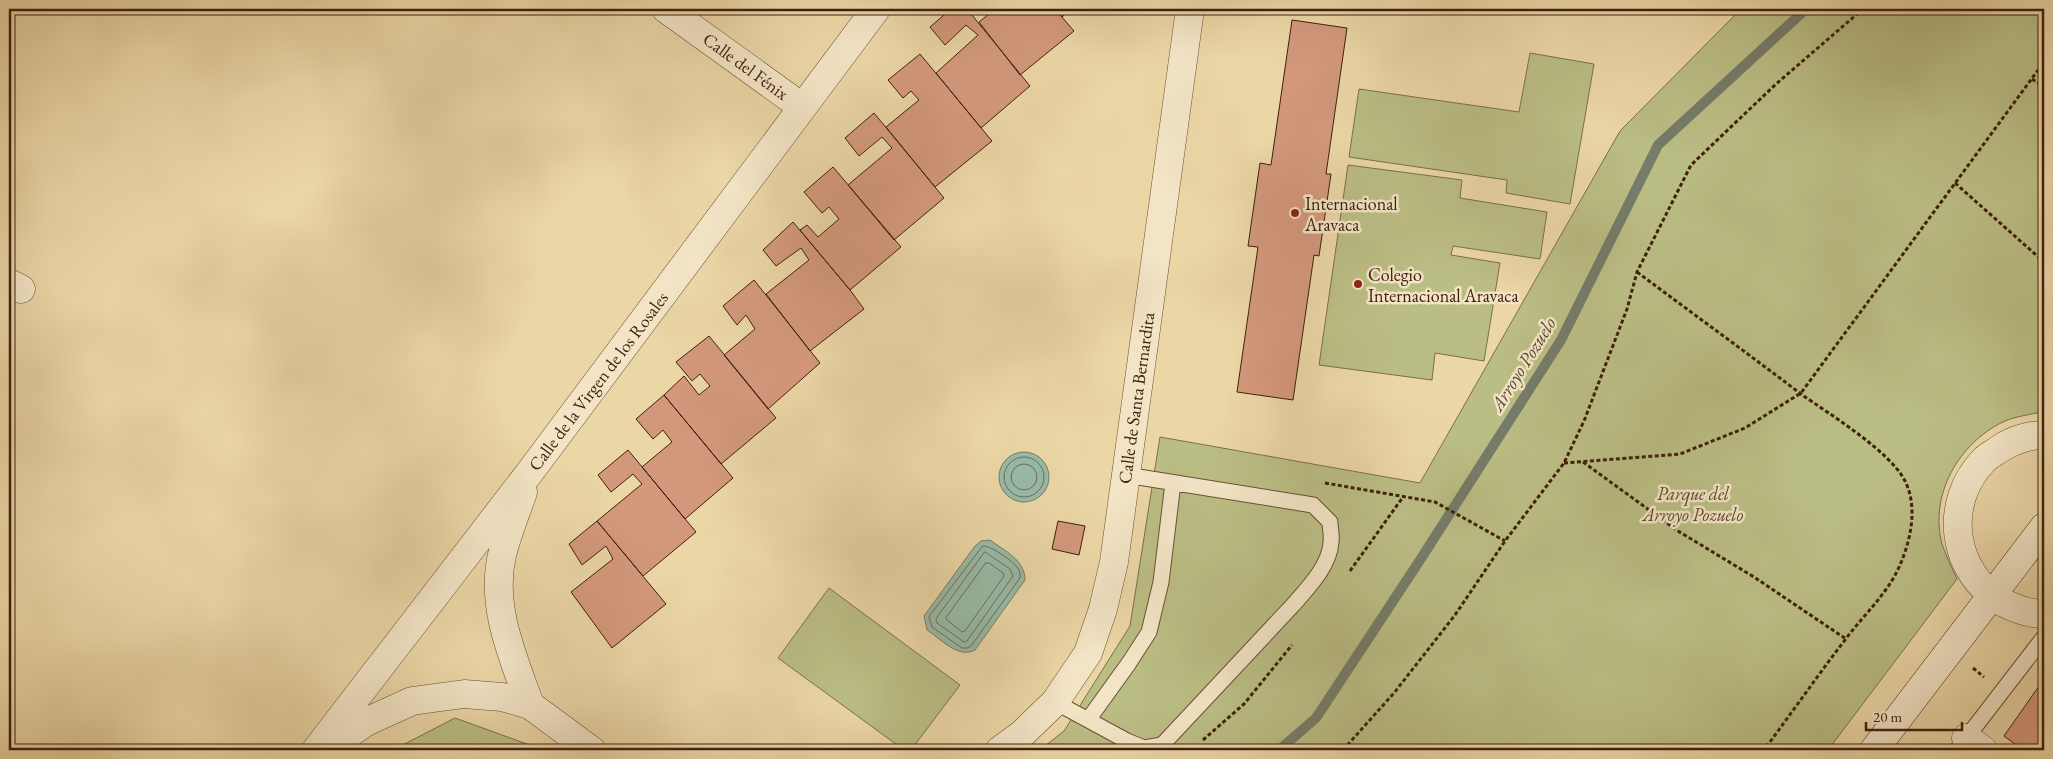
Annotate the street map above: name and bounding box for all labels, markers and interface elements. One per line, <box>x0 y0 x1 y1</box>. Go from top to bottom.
street label: Calle del Fénix <box>699 27 794 105</box>
place label: Internacional Aravaca <box>1304 192 1398 236</box>
marker: Internacional Aravaca <box>1289 207 1301 219</box>
place label: Colegio Internacional Aravaca <box>1368 263 1519 307</box>
marker: Colegio Internacional Aravaca <box>1352 278 1364 290</box>
street label: Calle de la Virgen de los Rosales <box>523 287 673 475</box>
street label: Calle de Santa Bernardita <box>1113 310 1160 485</box>
water label: Arroyo Pozuelo <box>1483 312 1562 417</box>
park label: Parque del Arroyo Pozuelo <box>1641 482 1743 527</box>
scale bar <box>1866 699 1962 731</box>
text: 20 m <box>1873 707 1902 726</box>

